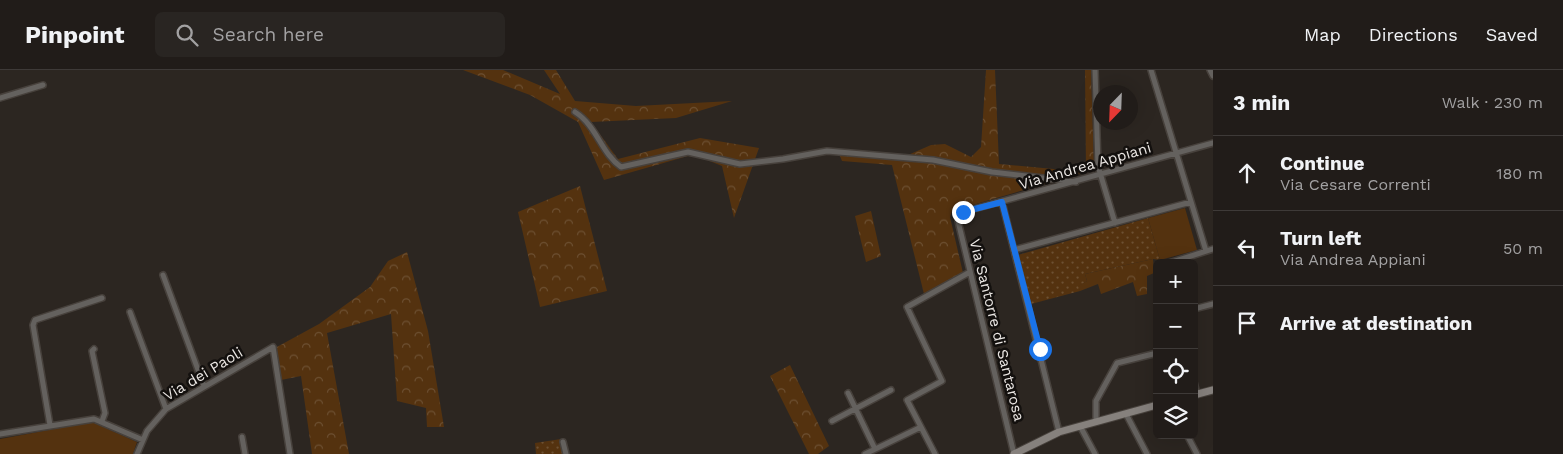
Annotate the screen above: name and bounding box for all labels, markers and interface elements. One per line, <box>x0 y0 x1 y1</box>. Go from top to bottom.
search box <box>155 12 505 57</box>
text: Pinpoint <box>25 21 125 49</box>
icon: search <box>173 21 201 49</box>
text: Search here <box>213 23 324 46</box>
text: Map <box>1304 24 1341 45</box>
text: Directions <box>1369 24 1458 45</box>
text: Saved <box>1486 24 1538 45</box>
north arrow <box>1093 85 1138 130</box>
text: 3 min <box>1233 90 1290 115</box>
text: Walk · 230 m <box>1442 93 1543 112</box>
street label: Via Andrea Appiani <box>1017 139 1153 193</box>
text: Continue <box>1280 152 1364 175</box>
icon: ahead <box>1233 159 1261 187</box>
text: 180 m <box>1496 164 1543 183</box>
text: Via Cesare Correnti <box>1280 175 1431 194</box>
route end <box>952 201 975 224</box>
text: Turn left <box>1280 227 1361 250</box>
icon: left <box>1233 234 1261 262</box>
street label: Via Santorre di Santarosa <box>966 237 1028 423</box>
text: 50 m <box>1503 239 1543 258</box>
text: Via Andrea Appiani <box>1280 250 1426 269</box>
map controls <box>1153 259 1198 439</box>
button: + <box>1153 259 1198 304</box>
button: − <box>1153 304 1198 349</box>
icon: arrive <box>1233 309 1261 337</box>
text: Arrive at destination <box>1280 312 1472 335</box>
route start <box>1029 338 1052 361</box>
street label: Via dei Paoli <box>160 343 246 405</box>
button: locate <box>1153 349 1198 394</box>
button: layers <box>1153 394 1198 439</box>

